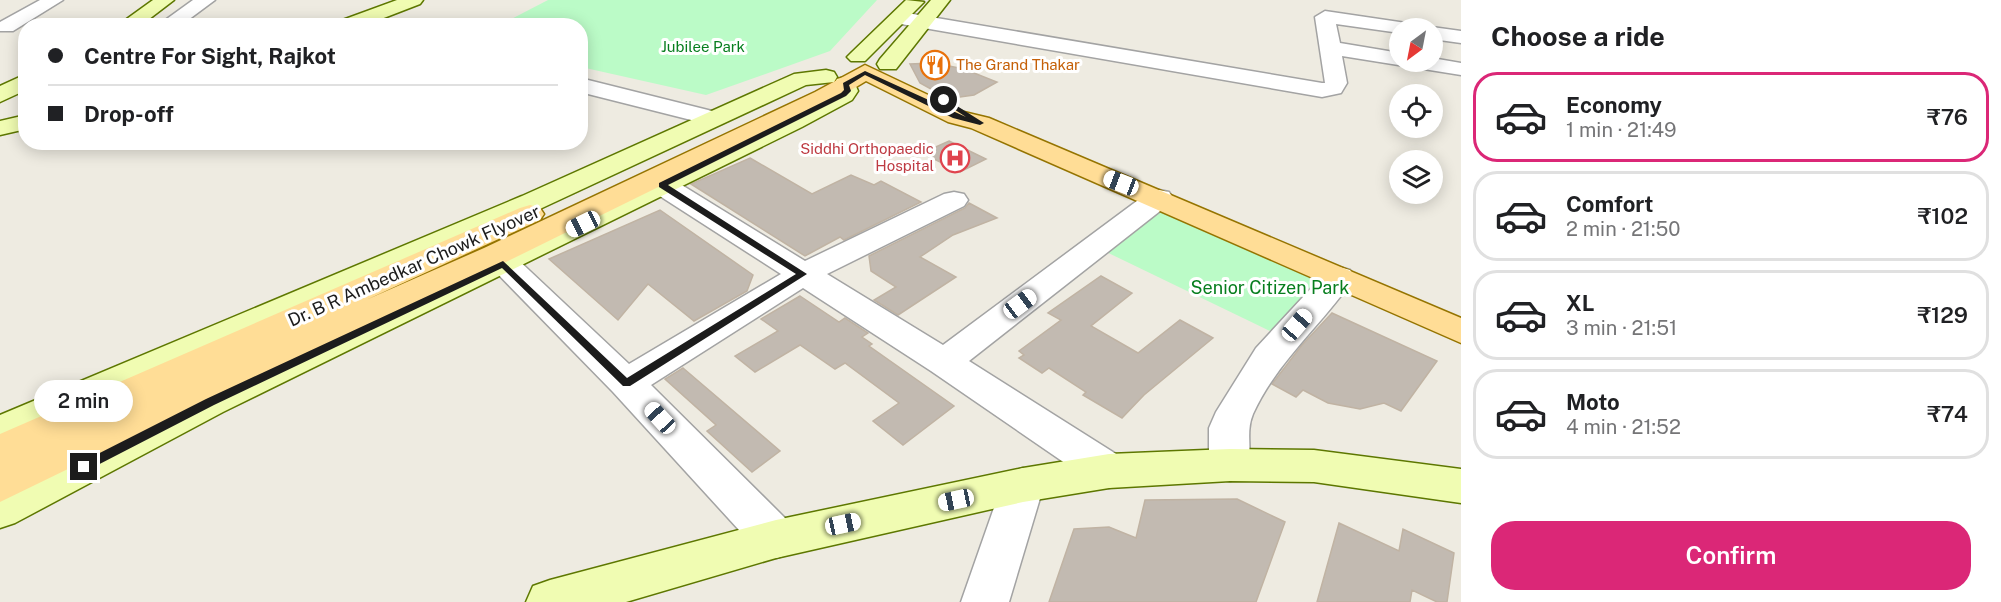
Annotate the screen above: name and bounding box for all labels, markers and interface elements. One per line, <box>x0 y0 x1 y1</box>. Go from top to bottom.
north arrow <box>1389 18 1443 72</box>
map controls <box>1389 18 1443 204</box>
text: Choose a ride <box>1491 20 1665 52</box>
park label: Jubilee Park <box>661 38 745 55</box>
text: Centre For Sight, Rajkot <box>84 43 336 69</box>
restaurant icon: The Grand Thakar <box>919 49 951 81</box>
place label: The Grand Thakar <box>956 56 1080 73</box>
button: locate <box>1389 84 1443 138</box>
route start <box>930 86 957 113</box>
icon: car <box>1494 90 1548 144</box>
text: Economy <box>1566 92 1662 118</box>
text: Drop-off <box>84 101 174 127</box>
text: ₹76 <box>1927 104 1968 130</box>
text: 1 min · 21:49 <box>1566 118 1677 142</box>
place label: Siddhi Orthopaedic Hospital <box>800 140 934 174</box>
hospital icon: Siddhi Orthopaedic Hospital <box>939 142 971 174</box>
button: layers <box>1389 150 1443 204</box>
car <box>1101 168 1141 198</box>
icon: car <box>1494 189 1548 243</box>
text: Comfort <box>1566 191 1653 217</box>
street label: Dr. B R Ambedkar Chowk Flyover <box>285 200 543 331</box>
text: ₹102 <box>1918 203 1968 229</box>
car <box>563 208 603 240</box>
text: 2 min · 21:50 <box>1566 217 1681 241</box>
park label: Senior Citizen Park <box>1191 277 1349 298</box>
car <box>1000 286 1040 322</box>
icon: car <box>1494 288 1548 342</box>
text: XL <box>1566 290 1594 316</box>
text: ₹129 <box>1917 302 1968 328</box>
car <box>1278 306 1316 344</box>
text: 3 min · 21:51 <box>1566 316 1677 340</box>
callout: 2 min <box>34 380 134 422</box>
icon: car <box>1494 387 1548 441</box>
text: 2 min <box>58 389 109 413</box>
text: Moto <box>1566 389 1620 415</box>
car <box>641 399 679 437</box>
text: ₹74 <box>1927 401 1968 427</box>
text: 4 min · 21:52 <box>1566 415 1681 439</box>
route end <box>70 453 97 480</box>
car <box>937 487 975 513</box>
car <box>824 511 862 537</box>
button: Confirm <box>1491 521 1971 590</box>

